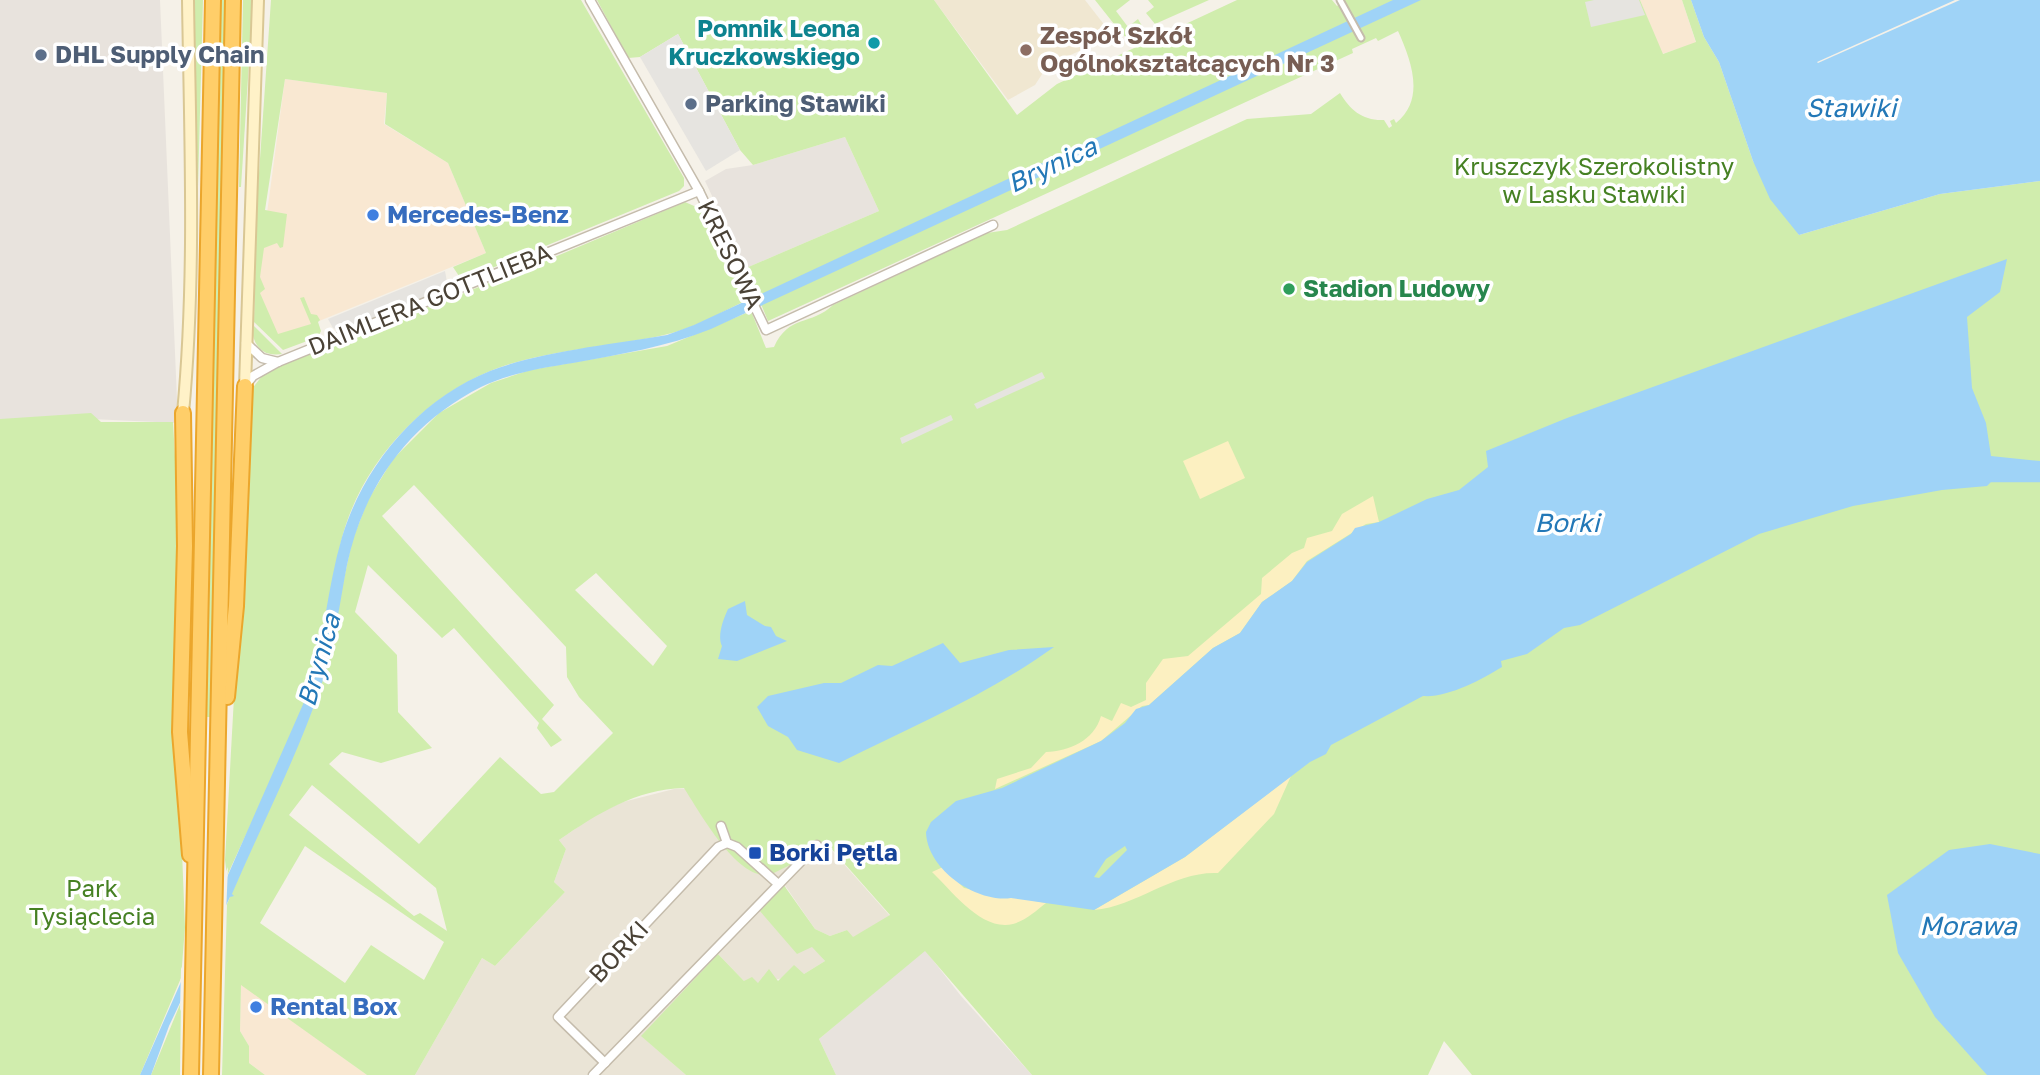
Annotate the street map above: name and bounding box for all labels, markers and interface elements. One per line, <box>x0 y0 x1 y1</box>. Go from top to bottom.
place label: Pomnik Leona Kruczkowskiego <box>668 13 860 70</box>
place label: Zespół Szkół Ogólnokształcących Nr 3 <box>1040 20 1335 77</box>
marker: Pomnik Leona Kruczkowskiego <box>866 35 882 51</box>
place label: DHL Supply Chain <box>55 39 265 68</box>
marker: Zespół Szkół Ogólnokształcących Nr 3 <box>1018 42 1034 58</box>
marker: DHL Supply Chain <box>33 47 49 63</box>
place label: Parking Stawiki <box>705 88 886 117</box>
water label: Stawiki <box>1806 92 1899 123</box>
marker: Parking Stawiki <box>683 96 699 112</box>
water label: Brynica <box>1002 130 1102 199</box>
park label: Kruszczyk Szerokolistny w Lasku Stawiki <box>1454 151 1734 208</box>
street label: KRESOWA <box>692 195 770 314</box>
place label: Mercedes-Benz <box>387 199 569 228</box>
marker: Mercedes-Benz <box>365 207 381 223</box>
street label: DAIMLERA GOTTLIEBA <box>304 237 555 361</box>
place label: Stadion Ludowy <box>1303 273 1491 302</box>
marker: Stadion Ludowy <box>1281 281 1297 297</box>
water label: Borki <box>1535 507 1602 538</box>
water label: Brynica <box>291 609 347 710</box>
place label: Borki Pętla <box>769 837 898 866</box>
marker: Borki Pętla <box>747 845 763 861</box>
park label: Park Tysiąclecia <box>29 873 155 930</box>
water label: Morawa <box>1919 910 2018 941</box>
street label: BORKI <box>582 914 654 988</box>
place label: Rental Box <box>270 991 397 1020</box>
marker: Rental Box <box>248 999 264 1015</box>

